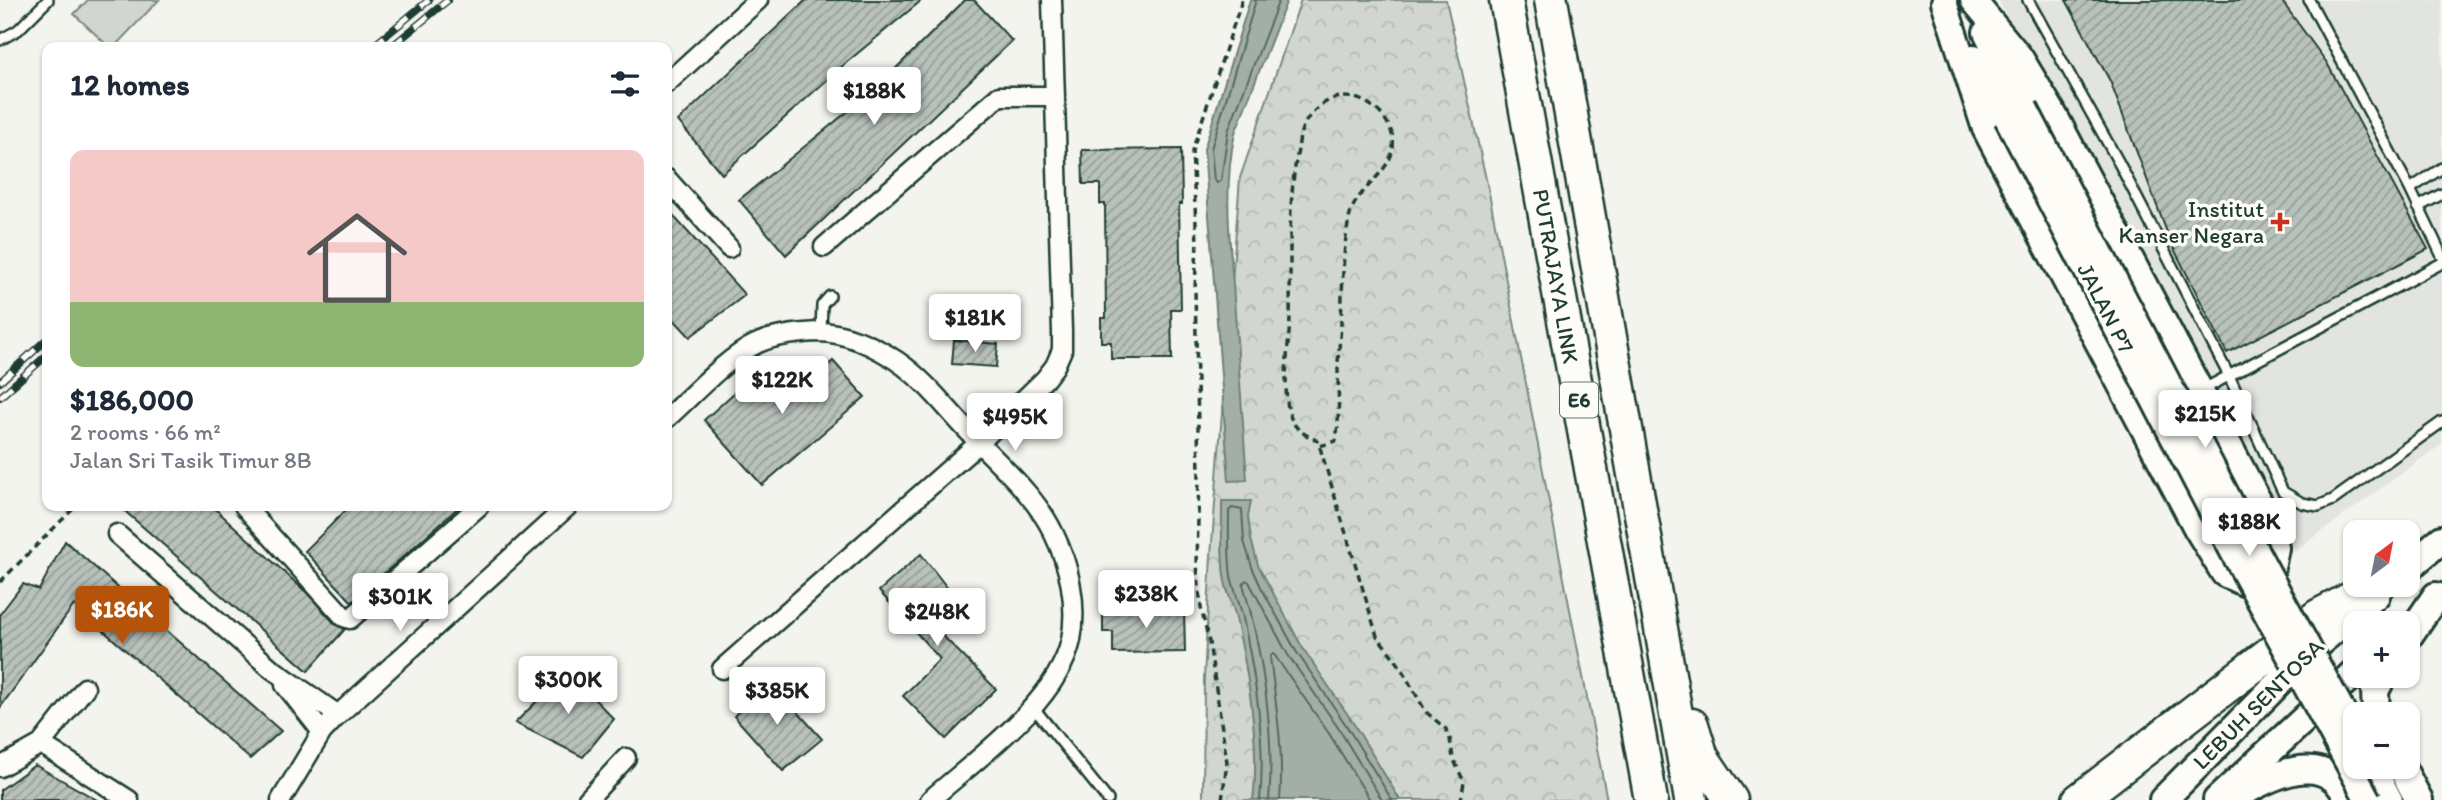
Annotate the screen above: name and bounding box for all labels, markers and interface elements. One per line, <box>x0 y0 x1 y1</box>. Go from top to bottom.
icon: filters <box>606 65 644 103</box>
text: 12 homes <box>70 66 190 103</box>
pin: $188K <box>825 68 923 127</box>
text: $188K <box>843 76 905 104</box>
street label: PUTRAJAYA LINK <box>1527 187 1585 365</box>
icon: home <box>294 195 420 321</box>
place label: Institut Kanser Negara <box>2118 195 2264 249</box>
marker: Institut Kanser Negara <box>2270 212 2290 232</box>
street label: JALAN P7 <box>2071 258 2141 358</box>
pin: $181K <box>926 294 1024 354</box>
text: $181K <box>945 303 1005 331</box>
pin: $122K <box>733 356 831 416</box>
text: $122K <box>751 365 813 393</box>
text: $186,000 <box>70 381 194 418</box>
road number: E6 <box>1560 382 1598 418</box>
pin: $215K <box>2156 391 2254 450</box>
pin: $495K <box>966 393 1064 453</box>
text: $215K <box>2174 399 2236 427</box>
text: $495K <box>983 402 1047 430</box>
text: 2 rooms · 66 m² <box>70 418 221 446</box>
text: Jalan Sri Tasik Timur 8B <box>70 446 312 474</box>
pin: $188K <box>2200 498 2298 558</box>
text: $188K <box>2218 507 2280 535</box>
north arrow <box>2343 520 2420 597</box>
map controls <box>2343 520 2420 779</box>
pin: $238K <box>1097 570 1195 630</box>
pin: $301K <box>351 574 449 633</box>
text: $238K <box>1114 579 1178 607</box>
text: $301K <box>368 582 432 610</box>
pin: $186K <box>73 586 171 646</box>
pin: $248K <box>888 588 986 648</box>
text: $186K <box>91 595 153 623</box>
text: $248K <box>905 597 969 625</box>
button: + <box>2343 611 2420 688</box>
street label: LEBUH SENTOSA <box>2187 633 2329 775</box>
pin: $300K <box>519 656 617 716</box>
text: $300K <box>534 665 602 693</box>
pin: $385K <box>728 668 826 727</box>
text: $385K <box>745 676 809 704</box>
button: − <box>2343 702 2420 779</box>

